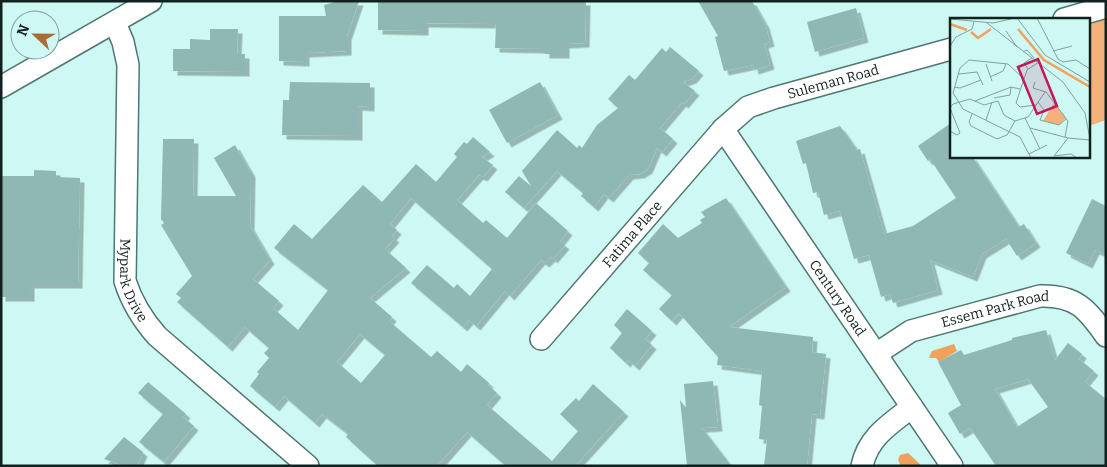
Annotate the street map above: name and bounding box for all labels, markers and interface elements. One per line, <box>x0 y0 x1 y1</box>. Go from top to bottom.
north arrow <box>10 10 60 60</box>
inset map <box>950 18 1090 158</box>
text: N <box>14 22 33 39</box>
street label: Suleman Road <box>786 61 881 103</box>
street label: Fatima Place <box>599 198 666 271</box>
street label: Mypark Drive <box>116 238 151 325</box>
street label: Century Road <box>805 257 869 339</box>
street label: Essem Park Road <box>939 288 1049 331</box>

